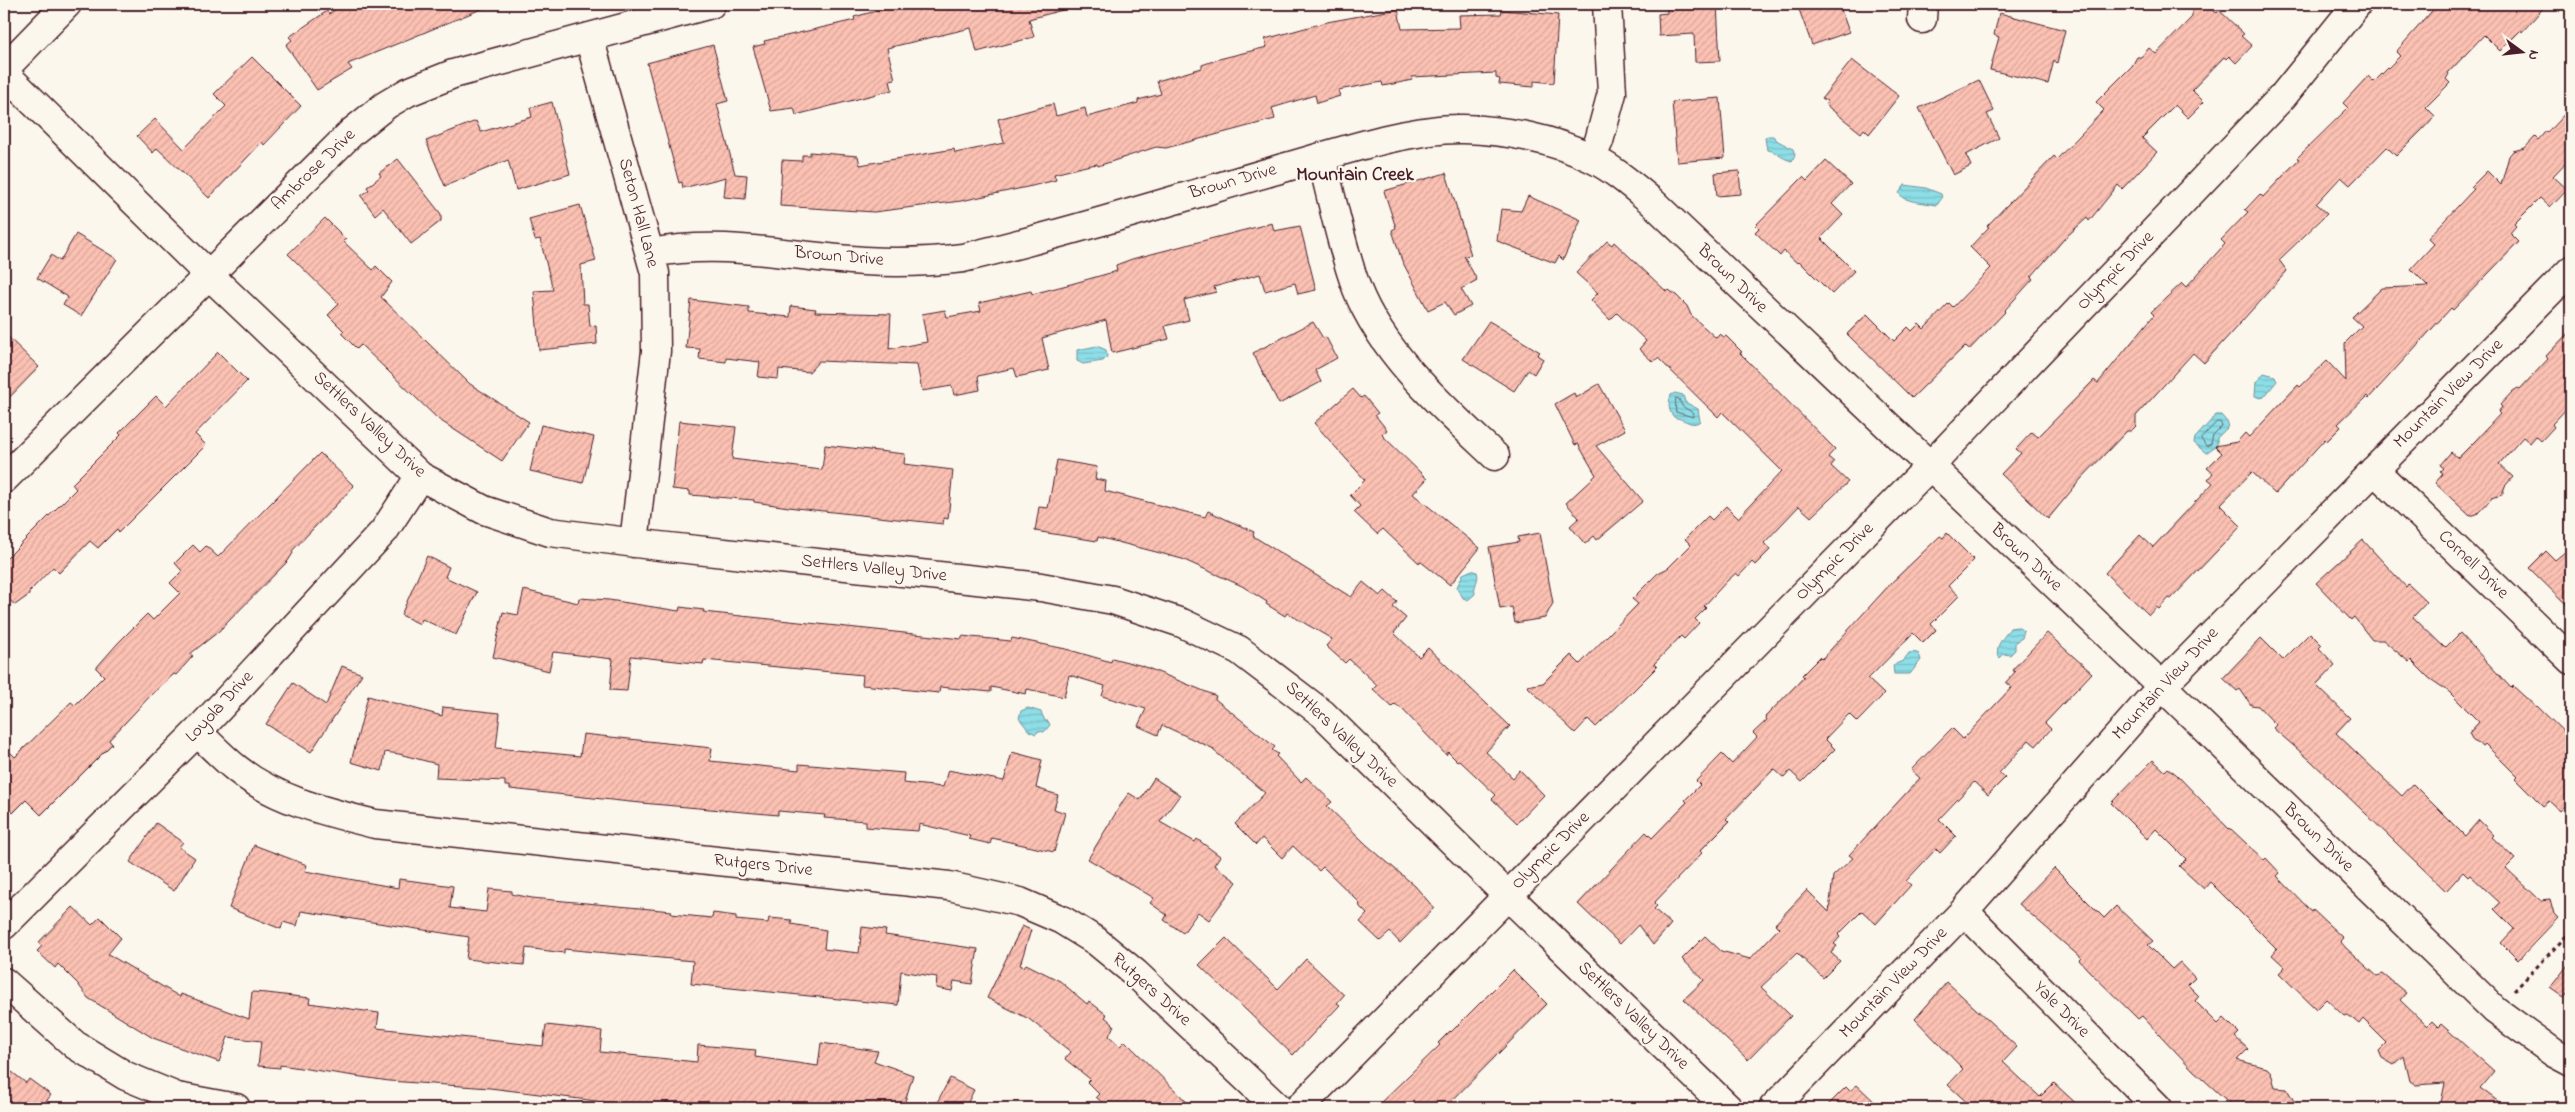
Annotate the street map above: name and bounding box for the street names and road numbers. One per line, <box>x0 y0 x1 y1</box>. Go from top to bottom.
street label: Ambrose Drive <box>266 122 363 217</box>
street label: Seton Hall Lane <box>611 155 665 272</box>
street label: Brown Drive <box>1185 157 1281 207</box>
street label: Olympic Drive <box>2071 225 2161 317</box>
street label: Brown Drive <box>1690 238 1774 320</box>
street label: Brown Drive <box>792 240 886 274</box>
street label: Mountain View Drive <box>2388 332 2511 455</box>
street label: Settlers Valley Drive <box>307 366 432 485</box>
street label: Olympic Drive <box>1790 516 1881 607</box>
street label: Brown Drive <box>1984 517 2068 599</box>
street label: Cornell Drive <box>2432 524 2515 606</box>
street label: Settlers Valley Drive <box>800 548 949 590</box>
street label: Mountain View Drive <box>2107 621 2226 746</box>
street label: Loyola Drive <box>180 664 261 749</box>
street label: Settlers Valley Drive <box>1279 676 1404 795</box>
street label: Brown Drive <box>2276 797 2360 879</box>
street label: Olympic Drive <box>1506 805 1597 896</box>
street label: Rutgers Drive <box>712 848 815 885</box>
street label: Mountain View Drive <box>1834 921 1955 1045</box>
street label: Rutgers Drive <box>1105 947 1197 1034</box>
street label: Settlers Valley Drive <box>1571 956 1695 1077</box>
street label: Yale Drive <box>2027 976 2096 1045</box>

